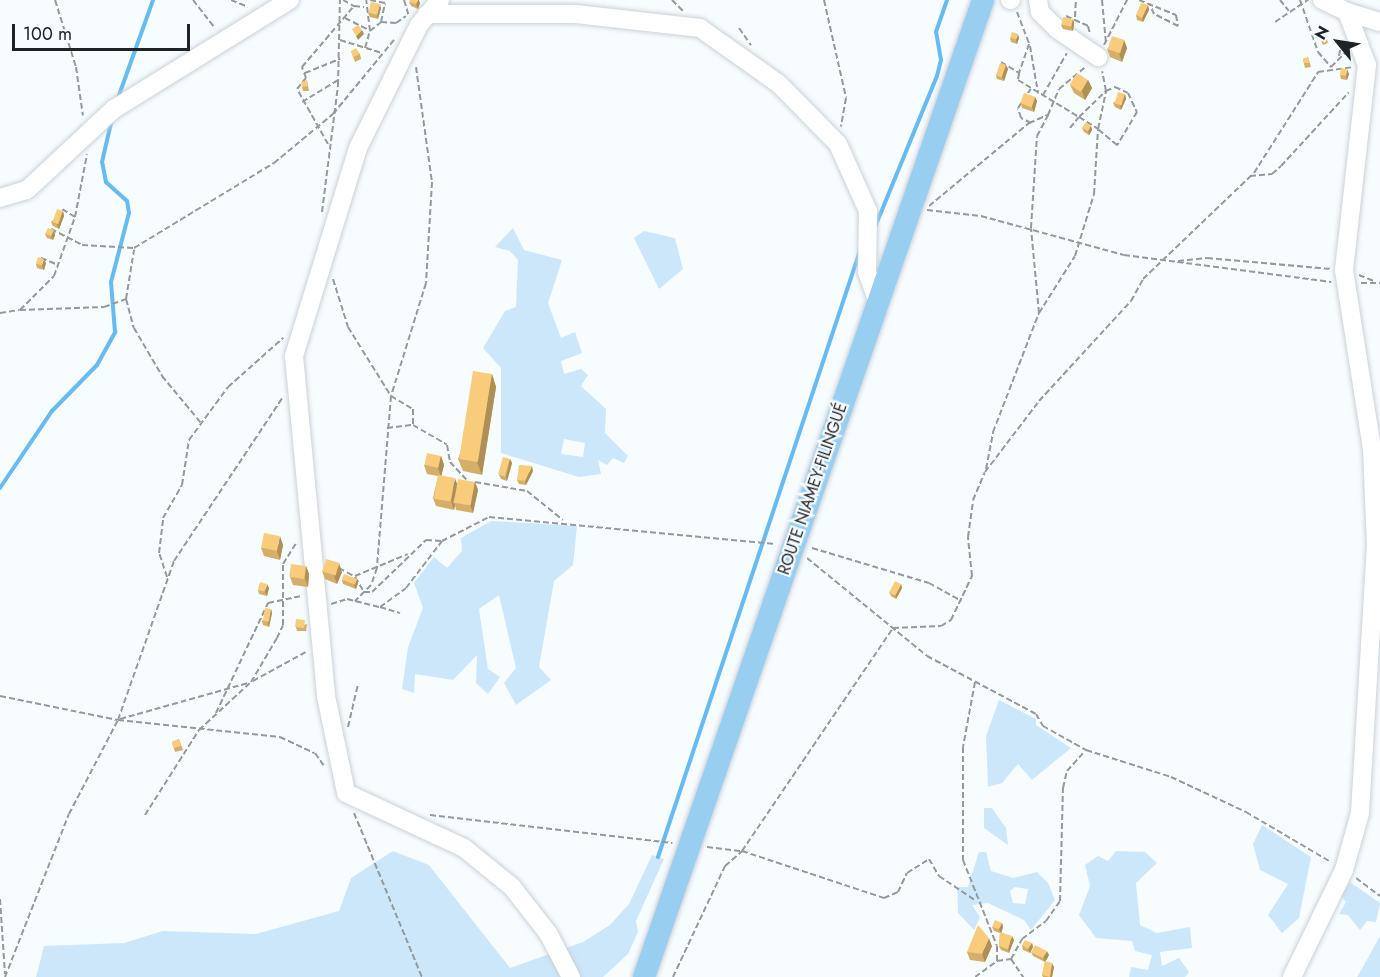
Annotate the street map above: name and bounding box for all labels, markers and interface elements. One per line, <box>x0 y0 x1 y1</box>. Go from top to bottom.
scale bar <box>15 12 194 50</box>
north arrow <box>1308 12 1368 72</box>
text: 100 m <box>23 21 72 47</box>
text: N <box>1309 21 1335 44</box>
street label: ROUTE NIAMEY-FILINGUÉ <box>775 401 851 577</box>

